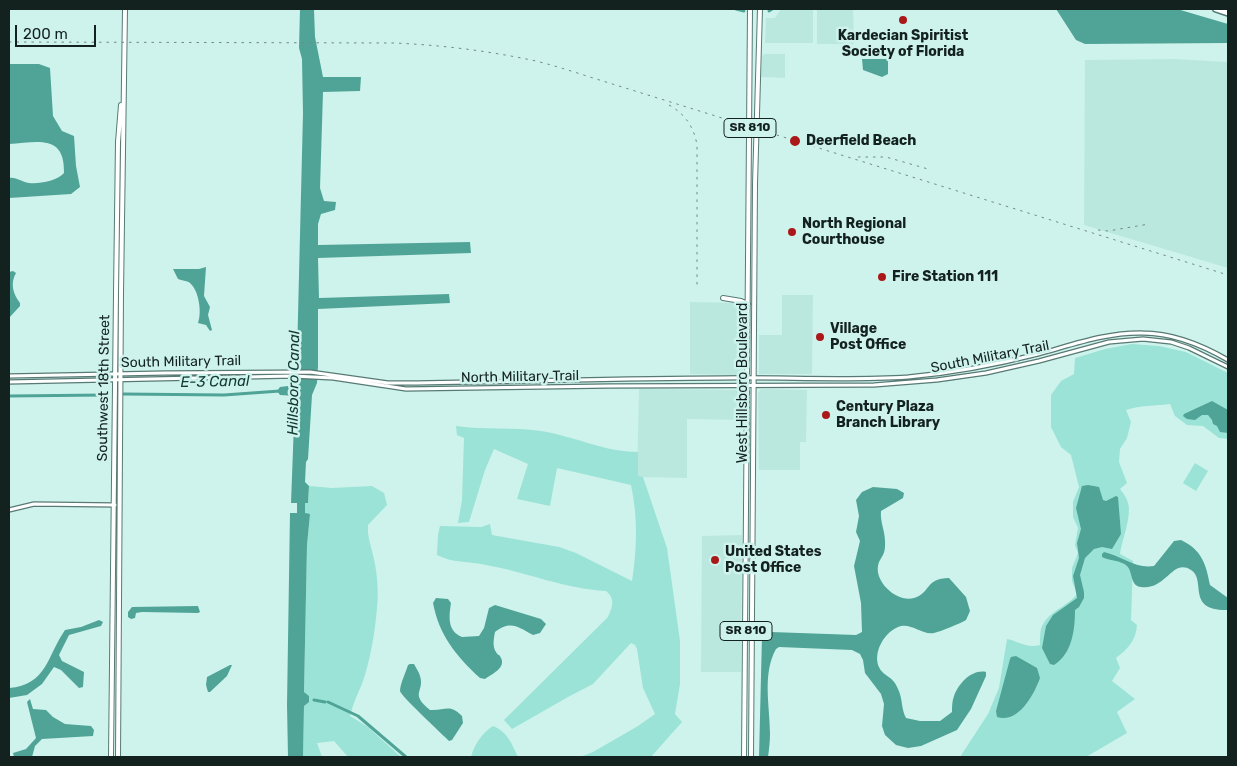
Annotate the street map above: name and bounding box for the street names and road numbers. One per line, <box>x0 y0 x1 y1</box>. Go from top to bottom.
road number: SR 810 <box>724 119 776 138</box>
street label: West Hillsboro Boulevard <box>735 303 751 463</box>
street label: Southwest 18th Street <box>94 314 114 462</box>
street label: South Military Trail <box>929 337 1051 377</box>
street label: South Military Trail <box>121 353 241 371</box>
street label: North Military Trail <box>461 368 579 386</box>
road number: SR 810 <box>720 622 772 640</box>

